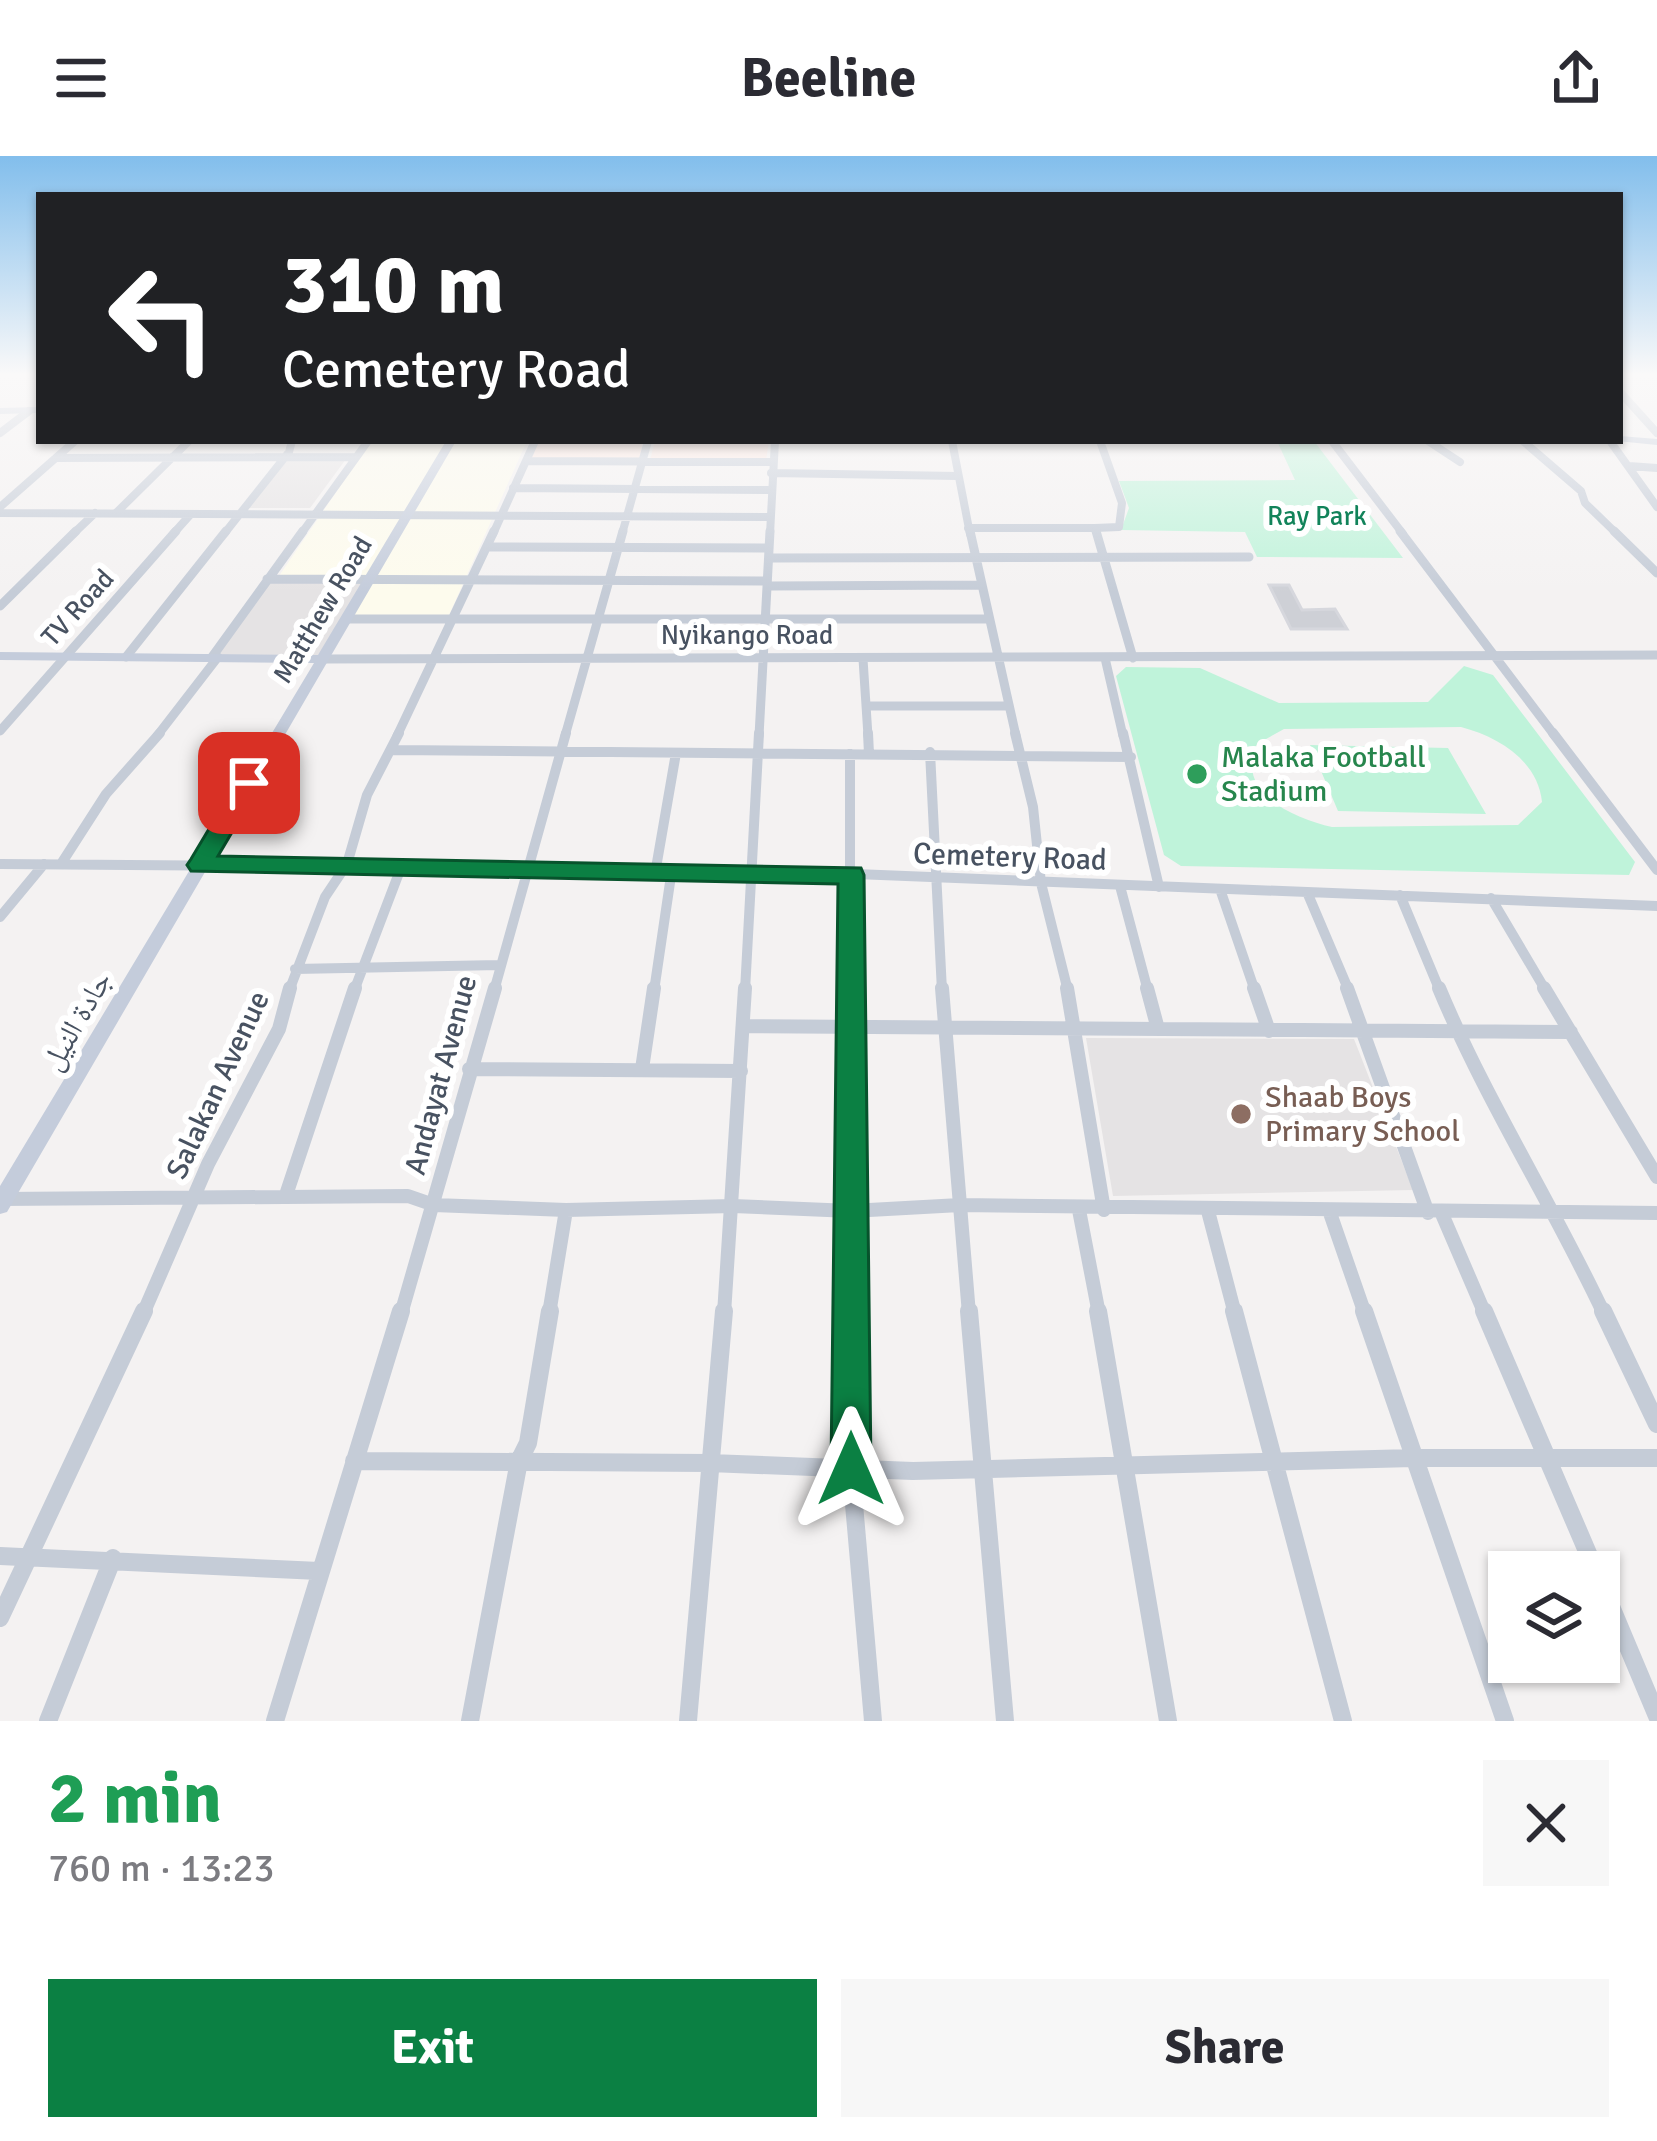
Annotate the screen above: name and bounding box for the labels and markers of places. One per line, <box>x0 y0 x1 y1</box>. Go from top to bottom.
pin <box>198 732 300 834</box>
place label: Malaka Football Stadium <box>1221 739 1426 810</box>
marker: Malaka Football Stadium <box>1184 761 1210 787</box>
place label: Shaab Boys Primary School <box>1265 1079 1460 1150</box>
marker: Shaab Boys Primary School <box>1228 1101 1254 1127</box>

